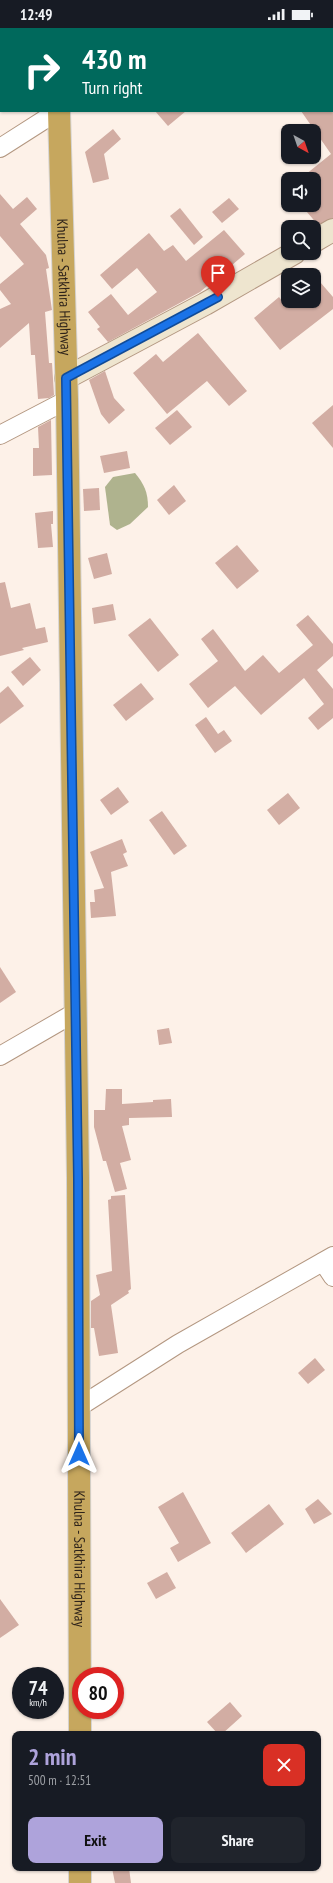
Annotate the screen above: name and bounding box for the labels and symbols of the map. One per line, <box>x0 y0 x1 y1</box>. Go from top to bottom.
north arrow <box>281 124 321 164</box>
street label: Khulna - Satkhira Highway <box>53 218 76 356</box>
pin <box>201 256 235 297</box>
position arrow <box>58 1433 100 1475</box>
street label: Khulna - Satkhira Highway <box>70 1490 90 1628</box>
speed limit sign: 80 <box>72 1667 124 1719</box>

